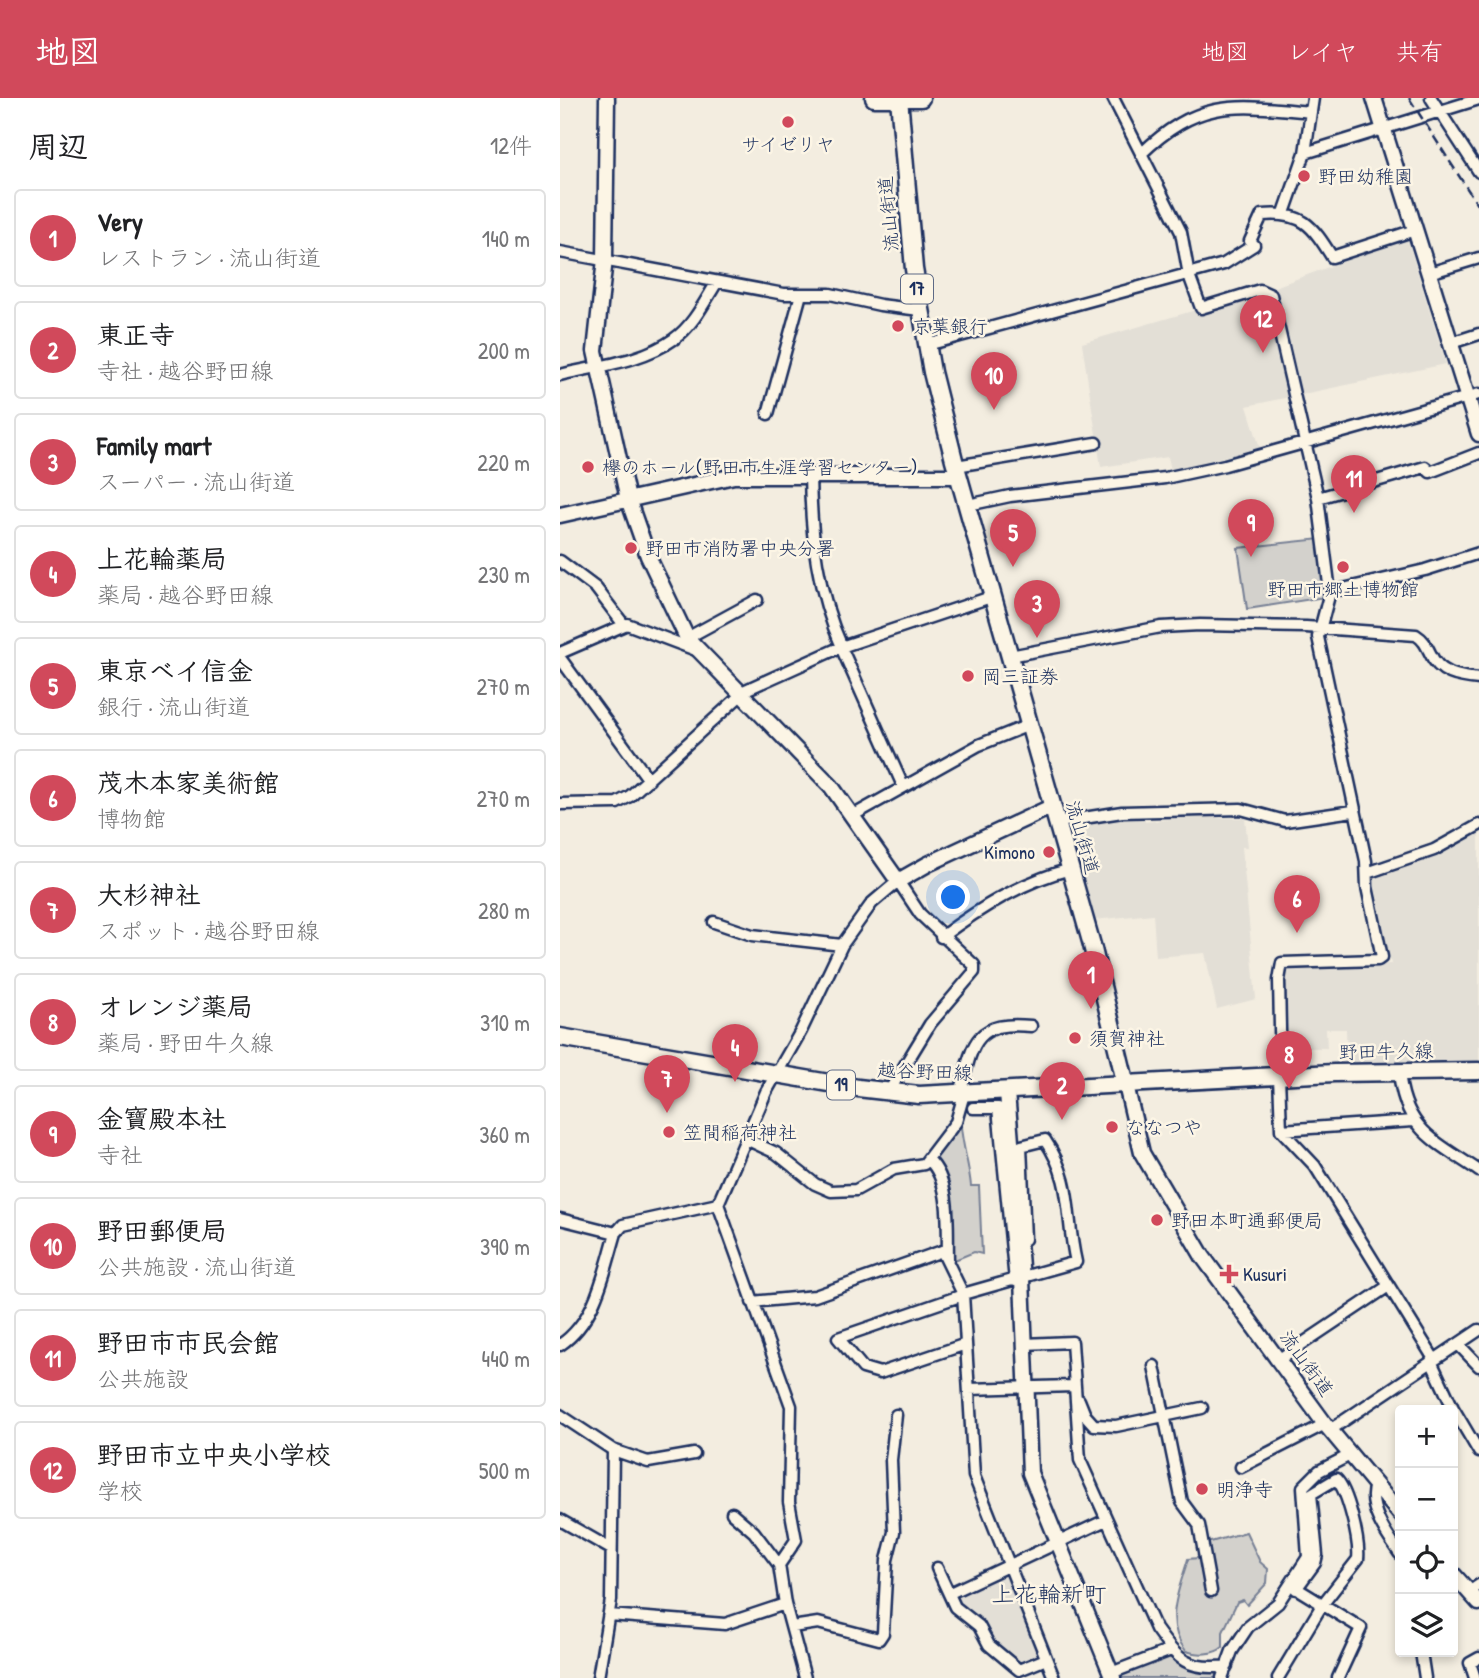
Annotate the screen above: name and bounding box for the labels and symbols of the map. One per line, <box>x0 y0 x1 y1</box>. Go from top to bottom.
marker: サイゼリヤ <box>780 114 796 130</box>
place label: サイゼリヤ <box>741 131 835 157</box>
place label: 野田幼稚園 <box>1318 163 1413 189</box>
marker: 野田幼稚園 <box>1296 168 1312 184</box>
street label: 流山街道 <box>872 175 904 253</box>
road number: 17 <box>901 274 933 304</box>
pin: 12 <box>1240 295 1286 353</box>
place label: 京葉銀行 <box>912 313 988 339</box>
marker: 京葉銀行 <box>890 318 906 334</box>
pin: 10 <box>971 352 1017 410</box>
place label: 欅のホール(野田市生涯学習センター) <box>602 454 917 480</box>
pin: 11 <box>1331 455 1377 513</box>
marker: 欅のホール(野田市生涯学習センター) <box>580 459 596 475</box>
pin: 9 <box>1228 499 1274 557</box>
pin: 5 <box>990 509 1036 567</box>
place label: 野田市消防署中央分署 <box>645 535 835 561</box>
marker: 野田市消防署中央分署 <box>623 540 639 556</box>
marker: 野田市郷土博物館 <box>1335 559 1351 575</box>
place label: 野田市郷土博物館 <box>1267 576 1419 602</box>
pin: 3 <box>1014 580 1060 638</box>
place label: 岡三証券 <box>982 663 1058 689</box>
marker: 岡三証券 <box>960 668 976 684</box>
street label: 流山街道 <box>1060 797 1106 877</box>
place label: Kimono <box>984 839 1035 865</box>
marker: Kimono <box>1041 844 1057 860</box>
pin: 6 <box>1274 875 1320 933</box>
your location <box>936 880 970 914</box>
pin: 1 <box>1068 951 1114 1009</box>
pin: 4 <box>712 1024 758 1082</box>
place label: 須賀神社 <box>1089 1025 1165 1051</box>
marker: 須賀神社 <box>1067 1030 1083 1046</box>
pin: 8 <box>1266 1031 1312 1089</box>
street label: 野田牛久線 <box>1338 1037 1434 1065</box>
pin: 7 <box>644 1055 690 1113</box>
street label: 越谷野田線 <box>877 1056 973 1086</box>
pin: 2 <box>1039 1062 1085 1120</box>
road number: 19 <box>827 1070 855 1100</box>
place label: ななつや <box>1126 1114 1202 1140</box>
place label: 笠間稲荷神社 <box>683 1119 797 1145</box>
marker: ななつや <box>1104 1119 1120 1135</box>
marker: 笠間稲荷神社 <box>661 1124 677 1140</box>
place label: 野田本町通郵便局 <box>1171 1207 1323 1233</box>
marker: 野田本町通郵便局 <box>1149 1212 1165 1228</box>
place label: Kusuri <box>1243 1261 1287 1287</box>
marker: Kusuri <box>1221 1266 1237 1282</box>
street label: 流山街道 <box>1274 1325 1340 1401</box>
place label: 明浄寺 <box>1216 1476 1273 1502</box>
marker: 明浄寺 <box>1194 1481 1210 1497</box>
district label: 上花輪新町 <box>992 1578 1107 1609</box>

